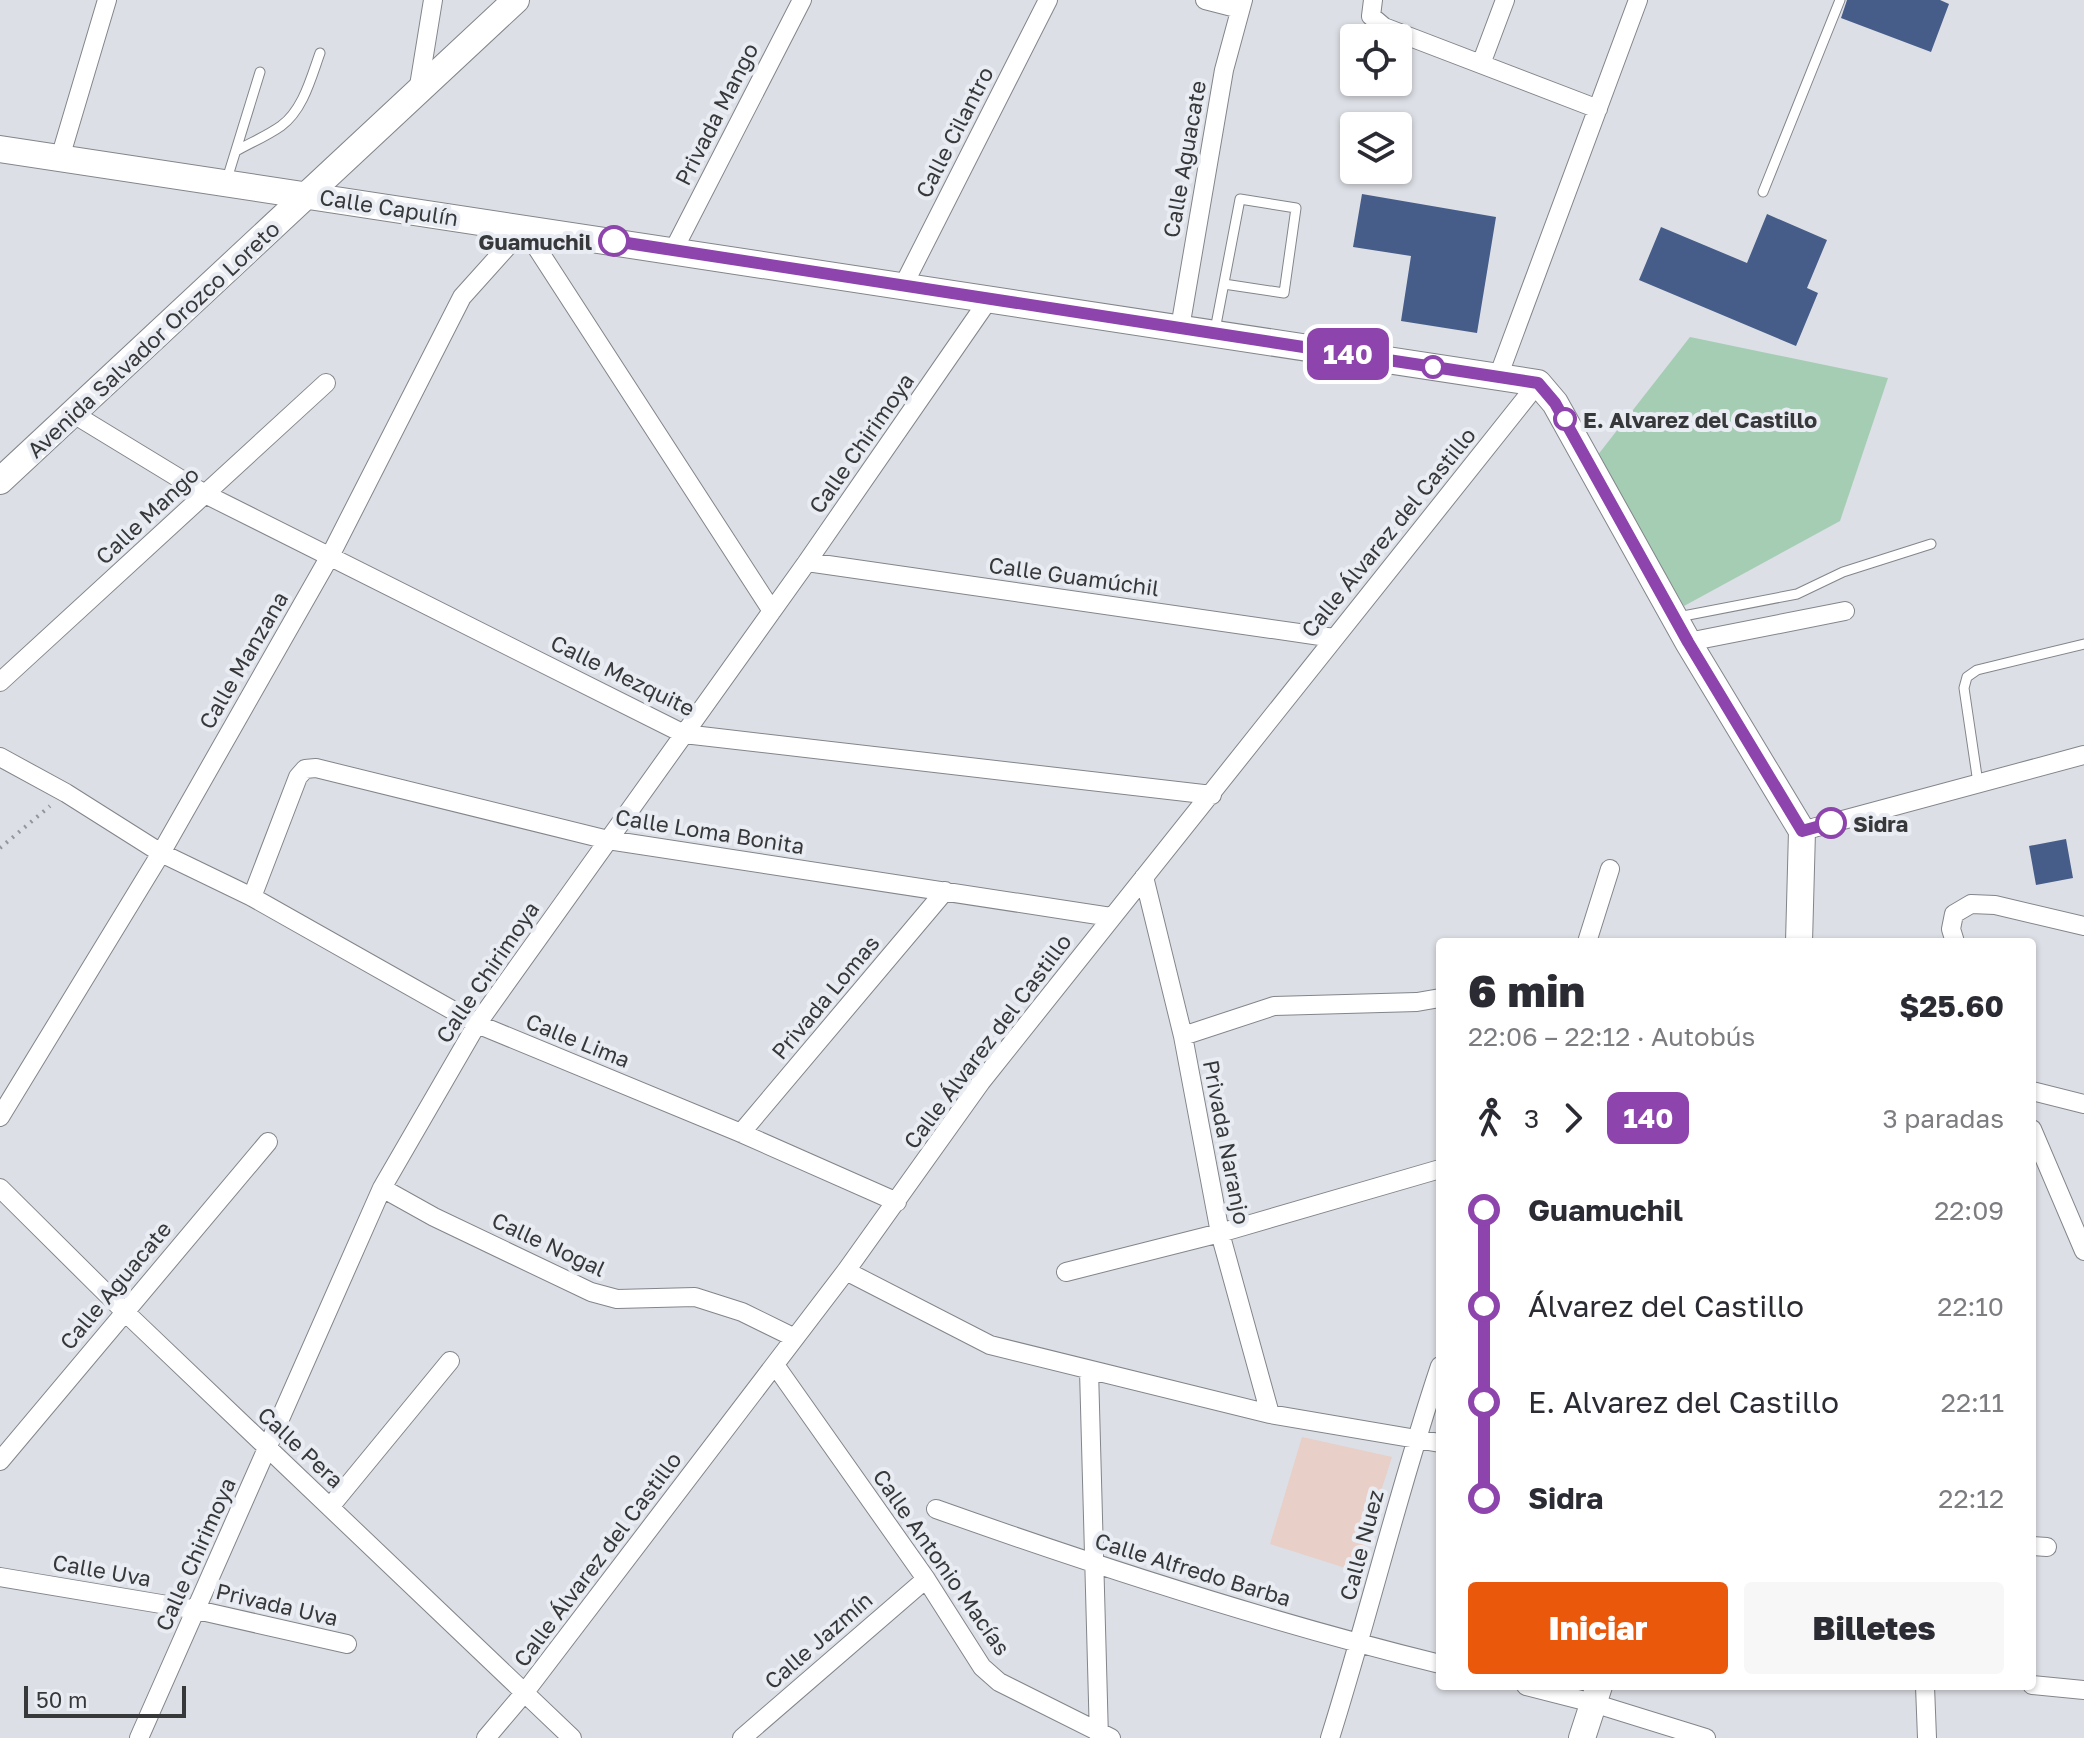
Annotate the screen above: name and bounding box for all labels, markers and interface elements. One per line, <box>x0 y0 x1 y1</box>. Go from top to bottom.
map controls <box>1340 24 1412 184</box>
button: locate <box>1340 24 1412 96</box>
street label: Privada Mango <box>669 38 763 190</box>
street label: Calle Cilantro <box>909 62 999 202</box>
street label: Calle Aguacate <box>1157 78 1211 240</box>
button: layers <box>1340 112 1412 184</box>
street label: Calle Capulín <box>318 183 460 231</box>
street label: Avenida Salvador Orozco Loreto <box>21 215 285 463</box>
marker: Guamuchil <box>599 226 629 256</box>
place label: Guamuchil <box>478 228 592 255</box>
line badge: 140 <box>1302 328 1394 380</box>
text: 140 <box>1323 337 1373 370</box>
unlabelled marker <box>1422 356 1444 378</box>
street label: Calle Chirimoya <box>803 368 919 518</box>
place label: E. Alvarez del Castillo <box>1583 406 1817 433</box>
marker: E. Alvarez del Castillo <box>1554 408 1576 430</box>
street label: Calle Álvarez del Castillo <box>1295 422 1481 642</box>
street label: Calle Mango <box>90 460 204 570</box>
street label: Calle Guamúchil <box>987 551 1161 601</box>
street label: Calle Manzana <box>193 587 293 733</box>
street label: Calle Mezquite <box>547 629 699 721</box>
street label: Calle Loma Bonita <box>614 803 806 859</box>
marker: Sidra <box>1816 808 1846 838</box>
place label: Sidra <box>1853 810 1908 837</box>
street label: Calle Chirimoya <box>430 896 544 1048</box>
street label: Calle Álvarez del Castillo <box>897 928 1077 1154</box>
street label: Privada Lomas <box>765 930 885 1064</box>
text: 6 min <box>1468 964 1585 1017</box>
text: $25.60 <box>1899 988 2004 1024</box>
street label: Calle Lima <box>522 1007 634 1073</box>
text: 22:06 – 22:12 · Autobús <box>1468 1021 1755 1052</box>
street label: Privada Naranjo <box>1198 1057 1256 1227</box>
icon: walk <box>1468 1096 1512 1140</box>
icon: forward <box>1551 1096 1595 1140</box>
text: 140 <box>1623 1101 1673 1134</box>
text: 3 <box>1524 1103 1539 1134</box>
text: 3 paradas <box>1883 1103 2004 1134</box>
text: Guamuchil <box>1528 1192 1683 1228</box>
text: 22:09 <box>1934 1195 2004 1226</box>
street label: Calle Nogal <box>488 1206 610 1282</box>
street label: Calle Aguacate <box>54 1215 176 1355</box>
text: Álvarez del Castillo <box>1528 1288 1804 1324</box>
text: 22:10 <box>1937 1291 2004 1322</box>
text: E. Alvarez del Castillo <box>1528 1384 1839 1420</box>
text: 22:11 <box>1941 1387 2004 1418</box>
street label: Calle Pera <box>253 1401 349 1493</box>
street label: Calle Álvarez del Castillo <box>507 1446 687 1672</box>
street label: Calle Antonio Macías <box>868 1464 1016 1660</box>
street label: Calle Chirimoya <box>149 1473 241 1635</box>
text: Sidra <box>1528 1480 1603 1516</box>
text: 22:12 <box>1938 1483 2004 1514</box>
street label: Calle Nuez <box>1333 1487 1389 1603</box>
street label: Calle Alfredo Barba <box>1092 1526 1294 1612</box>
street label: Calle Uva <box>51 1548 153 1592</box>
street label: Privada Uva <box>213 1577 341 1631</box>
button: Iniciar <box>1468 1582 1728 1674</box>
button: Billetes <box>1744 1582 2004 1674</box>
street label: Calle Jazmín <box>758 1586 878 1694</box>
scale bar <box>24 1682 186 1718</box>
text: 50 m <box>36 1686 87 1713</box>

